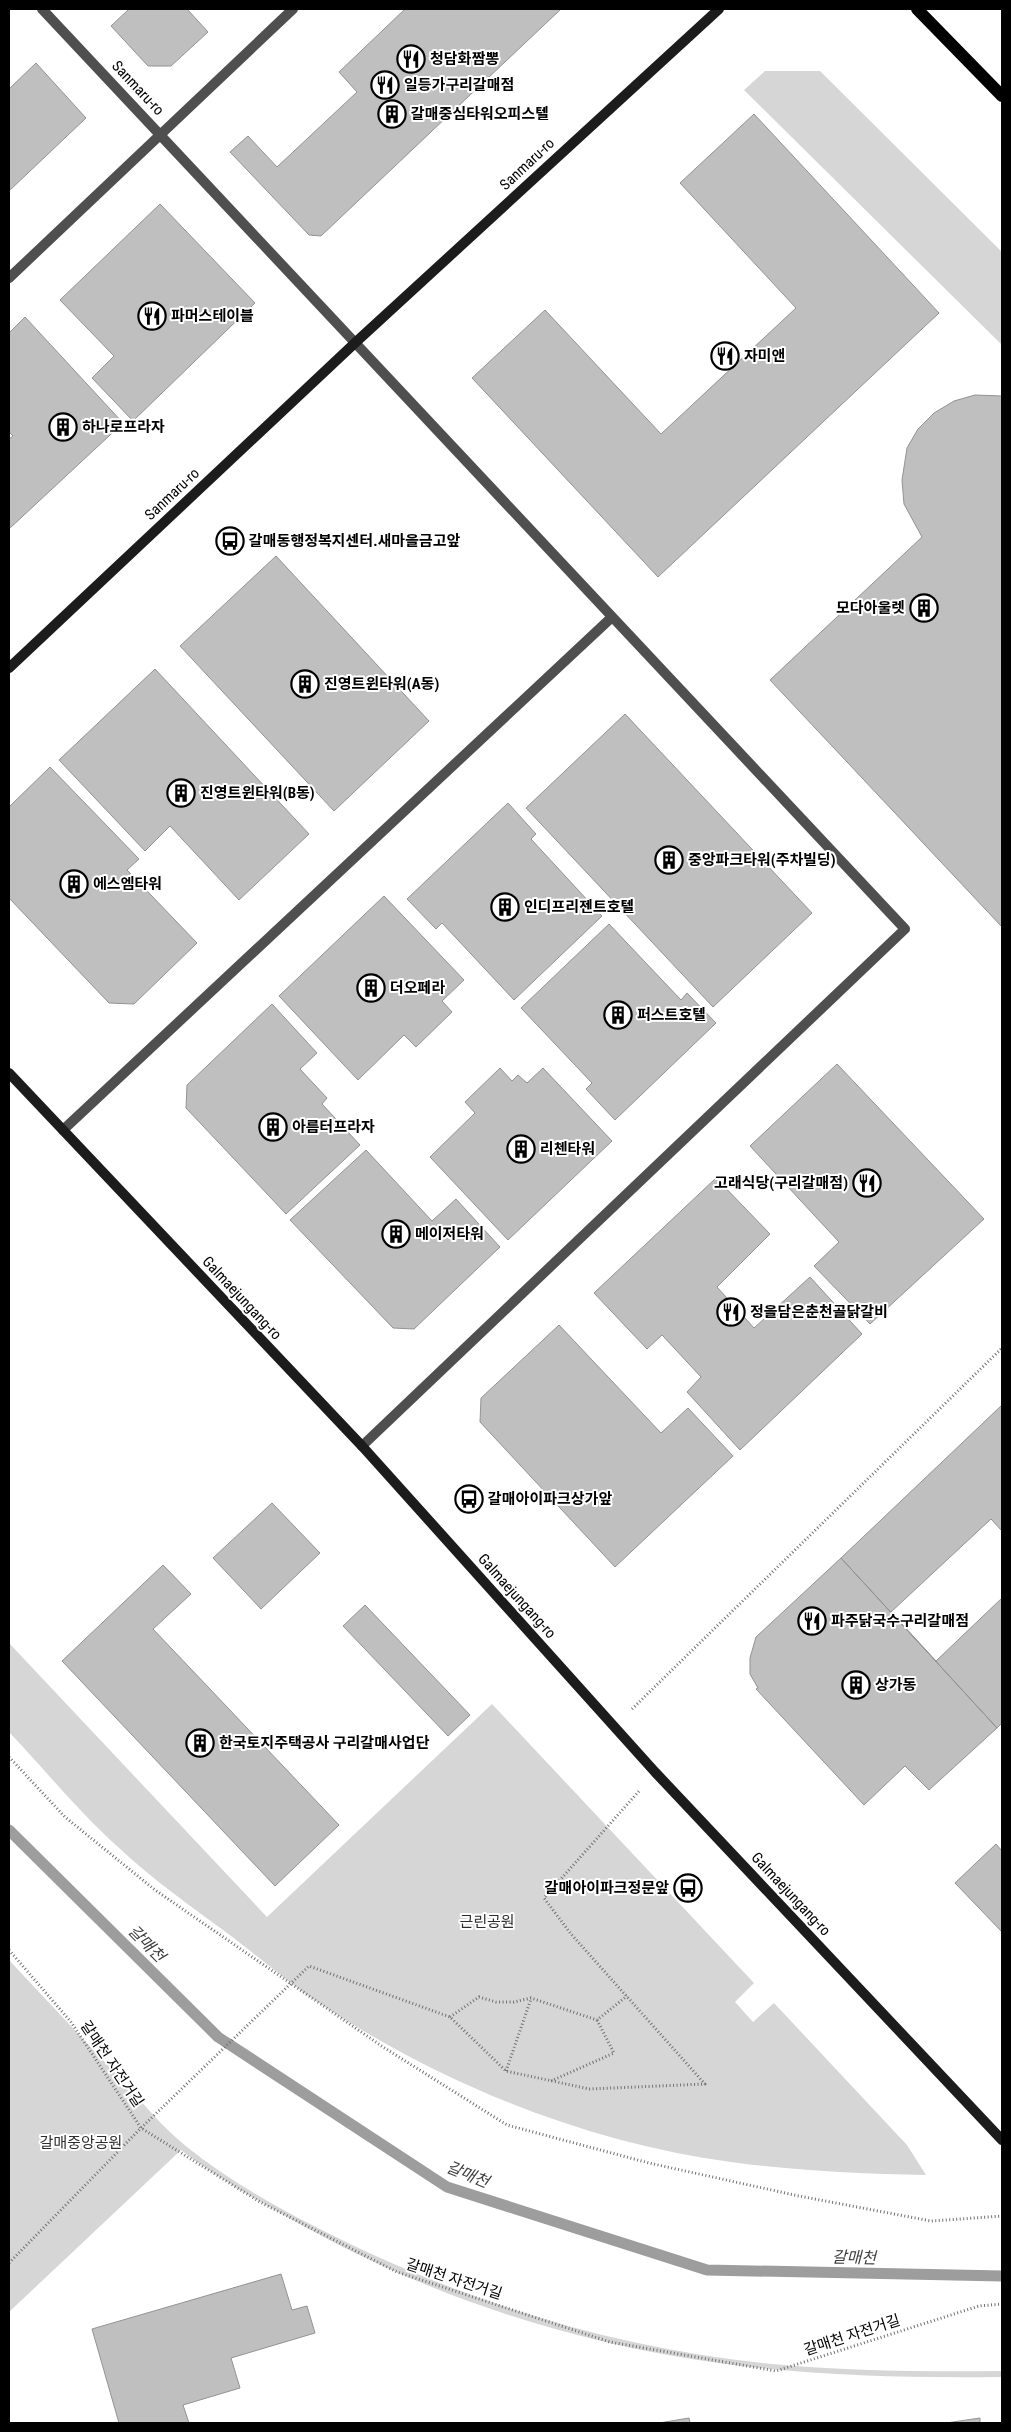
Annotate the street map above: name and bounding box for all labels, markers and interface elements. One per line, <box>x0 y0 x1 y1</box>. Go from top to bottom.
restaurant icon: 청담화짬뽕 <box>396 44 426 74</box>
place label: 청담화짬뽕 <box>430 50 499 68</box>
street label: Sanmaru-ro <box>108 57 168 119</box>
restaurant icon: 일등가구리갈매점 <box>370 70 400 100</box>
place label: 일등가구리갈매점 <box>404 76 514 94</box>
building icon: 갈매중심타워오피스텔 <box>377 99 407 129</box>
place label: 갈매중심타워오피스텔 <box>411 105 549 123</box>
street label: Sanmaru-ro <box>496 134 558 194</box>
restaurant icon: 파머스테이블 <box>137 301 167 331</box>
place label: 파머스테이블 <box>171 307 254 325</box>
restaurant icon: 자미앤 <box>710 341 740 371</box>
place label: 자미앤 <box>744 347 785 365</box>
building icon: 하나로프라자 <box>48 412 78 442</box>
place label: 하나로프라자 <box>82 418 165 436</box>
street label: Sanmaru-ro <box>141 464 203 524</box>
bus stop icon: 갈매동행정복지센터.새마을금고앞 <box>215 526 245 556</box>
place label: 갈매동행정복지센터.새마을금고앞 <box>249 532 461 550</box>
building icon: 모다아울렛 <box>909 593 939 623</box>
place label: 모다아울렛 <box>836 599 905 617</box>
building icon: 진영트윈타워(A동) <box>290 669 320 699</box>
place label: 진영트윈타워(A동) <box>324 675 439 693</box>
building icon: 진영트윈타워(B동) <box>166 778 196 808</box>
place label: 진영트윈타워(B동) <box>200 784 315 802</box>
building icon: 중앙파크타워(주차빌딩) <box>654 845 684 875</box>
place label: 중앙파크타워(주차빌딩) <box>688 851 836 869</box>
building icon: 에스엠타워 <box>59 869 89 899</box>
place label: 에스엠타워 <box>93 875 162 893</box>
building icon: 인디프리젠트호텔 <box>490 892 520 922</box>
place label: 인디프리젠트호텔 <box>524 898 634 916</box>
building icon: 더오페라 <box>356 973 386 1003</box>
place label: 더오페라 <box>390 979 445 997</box>
building icon: 퍼스트호텔 <box>603 1000 633 1030</box>
place label: 퍼스트호텔 <box>637 1006 706 1024</box>
building icon: 아름터프라자 <box>258 1112 288 1142</box>
place label: 아름터프라자 <box>292 1118 375 1136</box>
building icon: 리첸타워 <box>506 1134 536 1164</box>
place label: 리첸타워 <box>540 1140 595 1158</box>
restaurant icon: 고래식당(구리갈매점) <box>852 1168 882 1198</box>
place label: 고래식당(구리갈매점) <box>714 1174 848 1192</box>
building icon: 메이저타워 <box>381 1219 411 1249</box>
place label: 메이저타워 <box>415 1225 484 1243</box>
street label: Galmaejungang-ro <box>199 1252 285 1344</box>
restaurant icon: 정을담은춘천골닭갈비 <box>716 1297 746 1327</box>
place label: 정을담은춘천골닭갈비 <box>750 1303 888 1321</box>
bus stop icon: 갈매아이파크상가앞 <box>454 1484 484 1514</box>
place label: 갈매아이파크상가앞 <box>488 1490 612 1508</box>
street label: Galmaejungang-ro <box>474 1550 560 1642</box>
restaurant icon: 파주닭국수구리갈매점 <box>797 1606 827 1636</box>
place label: 파주닭국수구리갈매점 <box>831 1612 969 1630</box>
building icon: 상가동 <box>841 1670 871 1700</box>
place label: 상가동 <box>875 1676 917 1694</box>
building icon: 한국토지주택공사 구리갈매사업단 <box>185 1728 215 1758</box>
place label: 한국토지주택공사 구리갈매사업단 <box>219 1734 430 1752</box>
street label: Galmaejungang-ro <box>748 1848 834 1940</box>
bus stop icon: 갈매아이파크정문앞 <box>673 1873 703 1903</box>
place label: 갈매아이파크정문앞 <box>545 1879 669 1897</box>
park label: 근린공원 <box>459 1913 515 1931</box>
water label: 갈매천 <box>124 1921 171 1967</box>
street label: 갈매천 자전거길 <box>77 2017 147 2111</box>
park label: 갈매중앙공원 <box>40 2134 122 2152</box>
water label: 갈매천 <box>444 2157 494 2192</box>
water label: 갈매천 <box>832 2248 879 2267</box>
street label: 갈매천 자전거길 <box>404 2255 504 2303</box>
street label: 갈매천 자전거길 <box>802 2311 902 2359</box>

